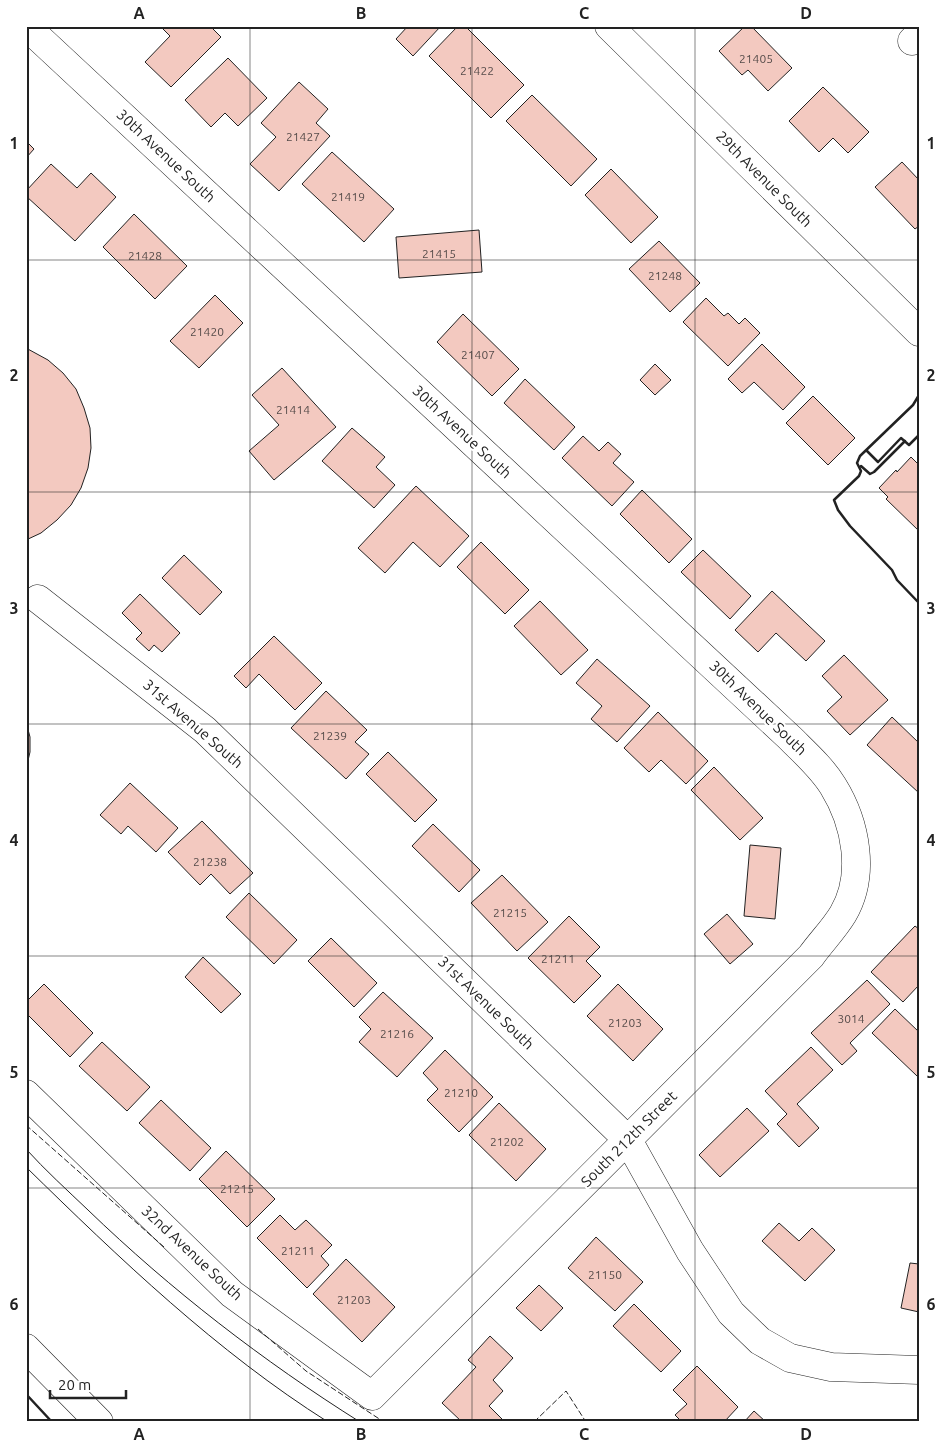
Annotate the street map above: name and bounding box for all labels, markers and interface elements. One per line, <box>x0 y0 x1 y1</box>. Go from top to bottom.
text: A <box>133 4 145 22</box>
text: B <box>356 4 366 22</box>
text: C <box>579 4 589 22</box>
text: D <box>800 4 812 22</box>
house number: 21405 <box>739 52 773 65</box>
house number: 21422 <box>460 64 494 77</box>
street label: 30th Avenue South <box>114 106 219 206</box>
street label: 29th Avenue South <box>713 127 816 230</box>
house number: 21427 <box>286 130 320 143</box>
text: 1 <box>9 134 19 152</box>
text: 1 <box>926 134 936 152</box>
house number: 21419 <box>331 190 365 203</box>
house number: 21415 <box>422 247 456 260</box>
house number: 21428 <box>128 249 162 262</box>
house number: 21248 <box>648 269 682 282</box>
house number: 21420 <box>190 325 224 338</box>
house number: 21407 <box>461 348 495 361</box>
text: 2 <box>9 366 19 384</box>
text: 2 <box>926 366 936 384</box>
street label: 30th Avenue South <box>410 382 515 482</box>
house number: 21414 <box>276 403 310 416</box>
text: 3 <box>9 599 19 617</box>
text: 3 <box>926 599 936 617</box>
street label: 30th Avenue South <box>706 657 810 758</box>
street label: 31st Avenue South <box>140 676 247 772</box>
house number: 21239 <box>313 729 347 742</box>
text: 4 <box>9 831 19 849</box>
text: 4 <box>926 831 936 849</box>
house number: 21238 <box>193 855 227 868</box>
house number: 21215 <box>493 906 527 919</box>
house number: 21211 <box>541 952 575 965</box>
street label: 31st Avenue South <box>435 953 538 1053</box>
house number: 3014 <box>837 1012 865 1025</box>
house number: 21203 <box>608 1016 642 1029</box>
house number: 21216 <box>380 1027 414 1040</box>
text: 5 <box>9 1063 19 1081</box>
text: 5 <box>926 1063 936 1081</box>
house number: 21210 <box>444 1086 478 1099</box>
street label: South 212th Street <box>577 1087 680 1190</box>
house number: 21202 <box>490 1135 524 1148</box>
house number: 21215 <box>220 1182 254 1195</box>
street label: 32nd Avenue South <box>139 1202 246 1304</box>
house number: 21211 <box>281 1244 315 1257</box>
house number: 21150 <box>588 1268 622 1281</box>
house number: 21203 <box>337 1293 371 1306</box>
text: 6 <box>9 1295 19 1313</box>
text: 6 <box>926 1295 936 1313</box>
scale bar <box>50 1368 126 1400</box>
text: 20 m <box>58 1376 91 1393</box>
text: A <box>133 1425 145 1443</box>
text: B <box>356 1425 366 1443</box>
text: C <box>579 1425 589 1443</box>
text: D <box>800 1425 812 1443</box>

